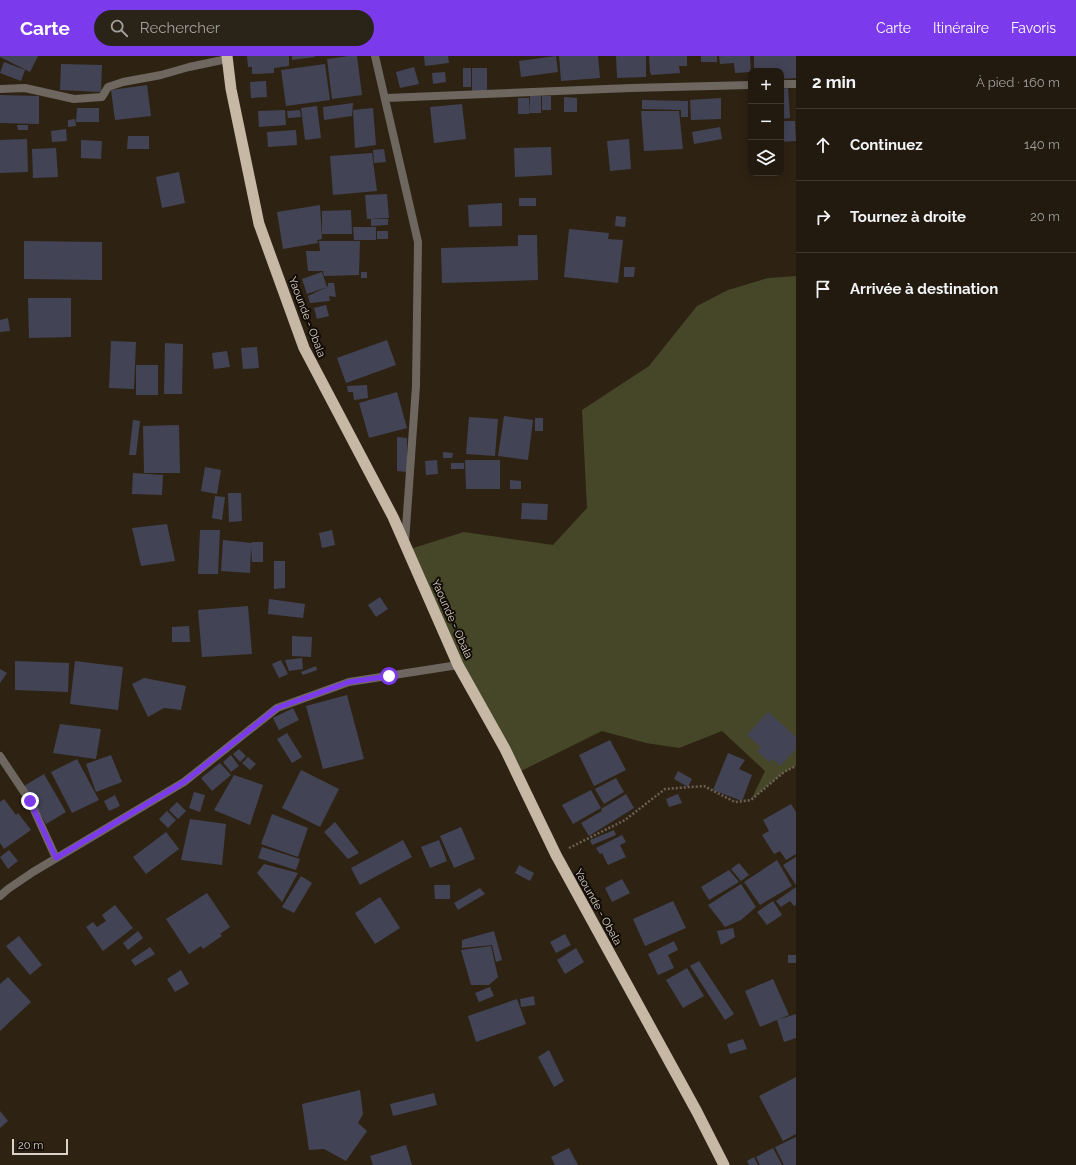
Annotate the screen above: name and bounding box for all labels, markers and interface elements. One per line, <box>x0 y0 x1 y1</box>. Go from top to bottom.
search box <box>94 10 374 46</box>
text: Carte <box>20 17 70 39</box>
icon: search <box>108 17 130 39</box>
text: Rechercher <box>140 19 220 37</box>
text: Carte <box>876 20 911 36</box>
text: Itinéraire <box>933 20 989 36</box>
text: Favoris <box>1011 20 1056 36</box>
map controls <box>748 68 784 176</box>
button: + <box>748 68 784 104</box>
text: 2 min <box>812 72 856 92</box>
text: À pied · 160 m <box>976 75 1060 90</box>
button: − <box>748 104 784 140</box>
icon: ahead <box>812 134 834 156</box>
text: Continuez <box>850 136 923 154</box>
text: 140 m <box>1024 137 1060 152</box>
button: layers <box>748 140 784 176</box>
icon: right <box>812 206 834 228</box>
text: Tournez à droite <box>850 208 966 226</box>
text: 20 m <box>1030 209 1060 224</box>
street label: Yaounde - Obala <box>286 275 328 359</box>
icon: arrive <box>812 278 834 300</box>
text: Arrivée à destination <box>850 280 998 298</box>
street label: Yaounde - Obala <box>429 577 475 661</box>
route start <box>380 667 398 685</box>
route end <box>21 792 39 810</box>
street label: Yaounde - Obala <box>572 867 624 947</box>
scale bar <box>12 1137 68 1156</box>
text: 20 m <box>18 1139 43 1152</box>

